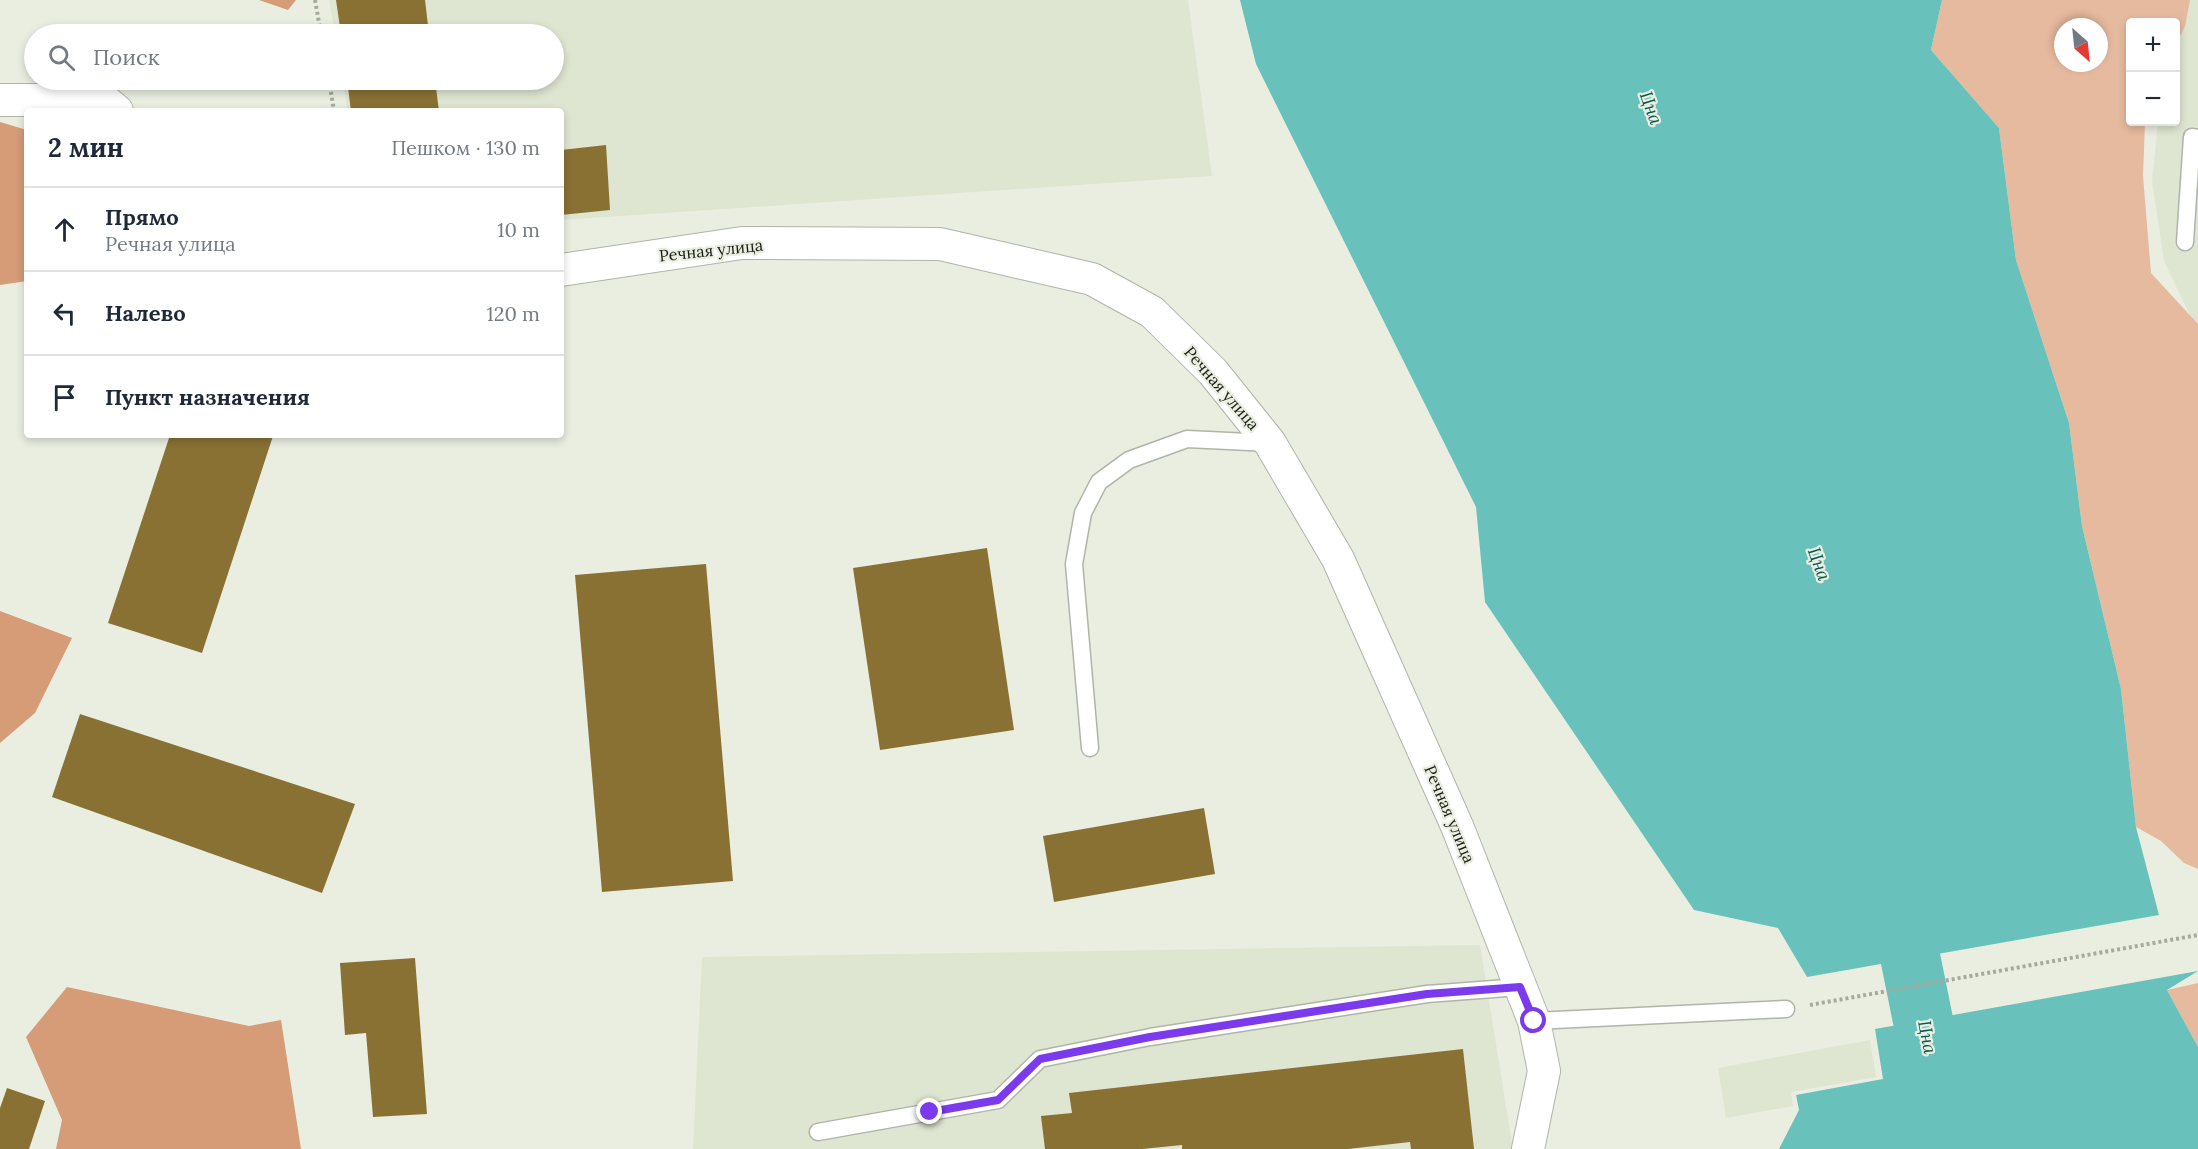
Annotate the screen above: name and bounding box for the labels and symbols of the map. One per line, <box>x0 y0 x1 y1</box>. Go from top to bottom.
north arrow <box>2054 18 2108 72</box>
water label: Цна <box>1635 88 1668 128</box>
street label: Речная улица <box>658 235 764 265</box>
street label: Речная улица <box>1180 342 1264 434</box>
water label: Цна <box>1803 544 1836 584</box>
street label: Речная улица <box>1420 762 1480 866</box>
route start <box>1520 1007 1546 1033</box>
water label: Цна <box>1913 1018 1942 1056</box>
route end <box>916 1098 942 1124</box>

